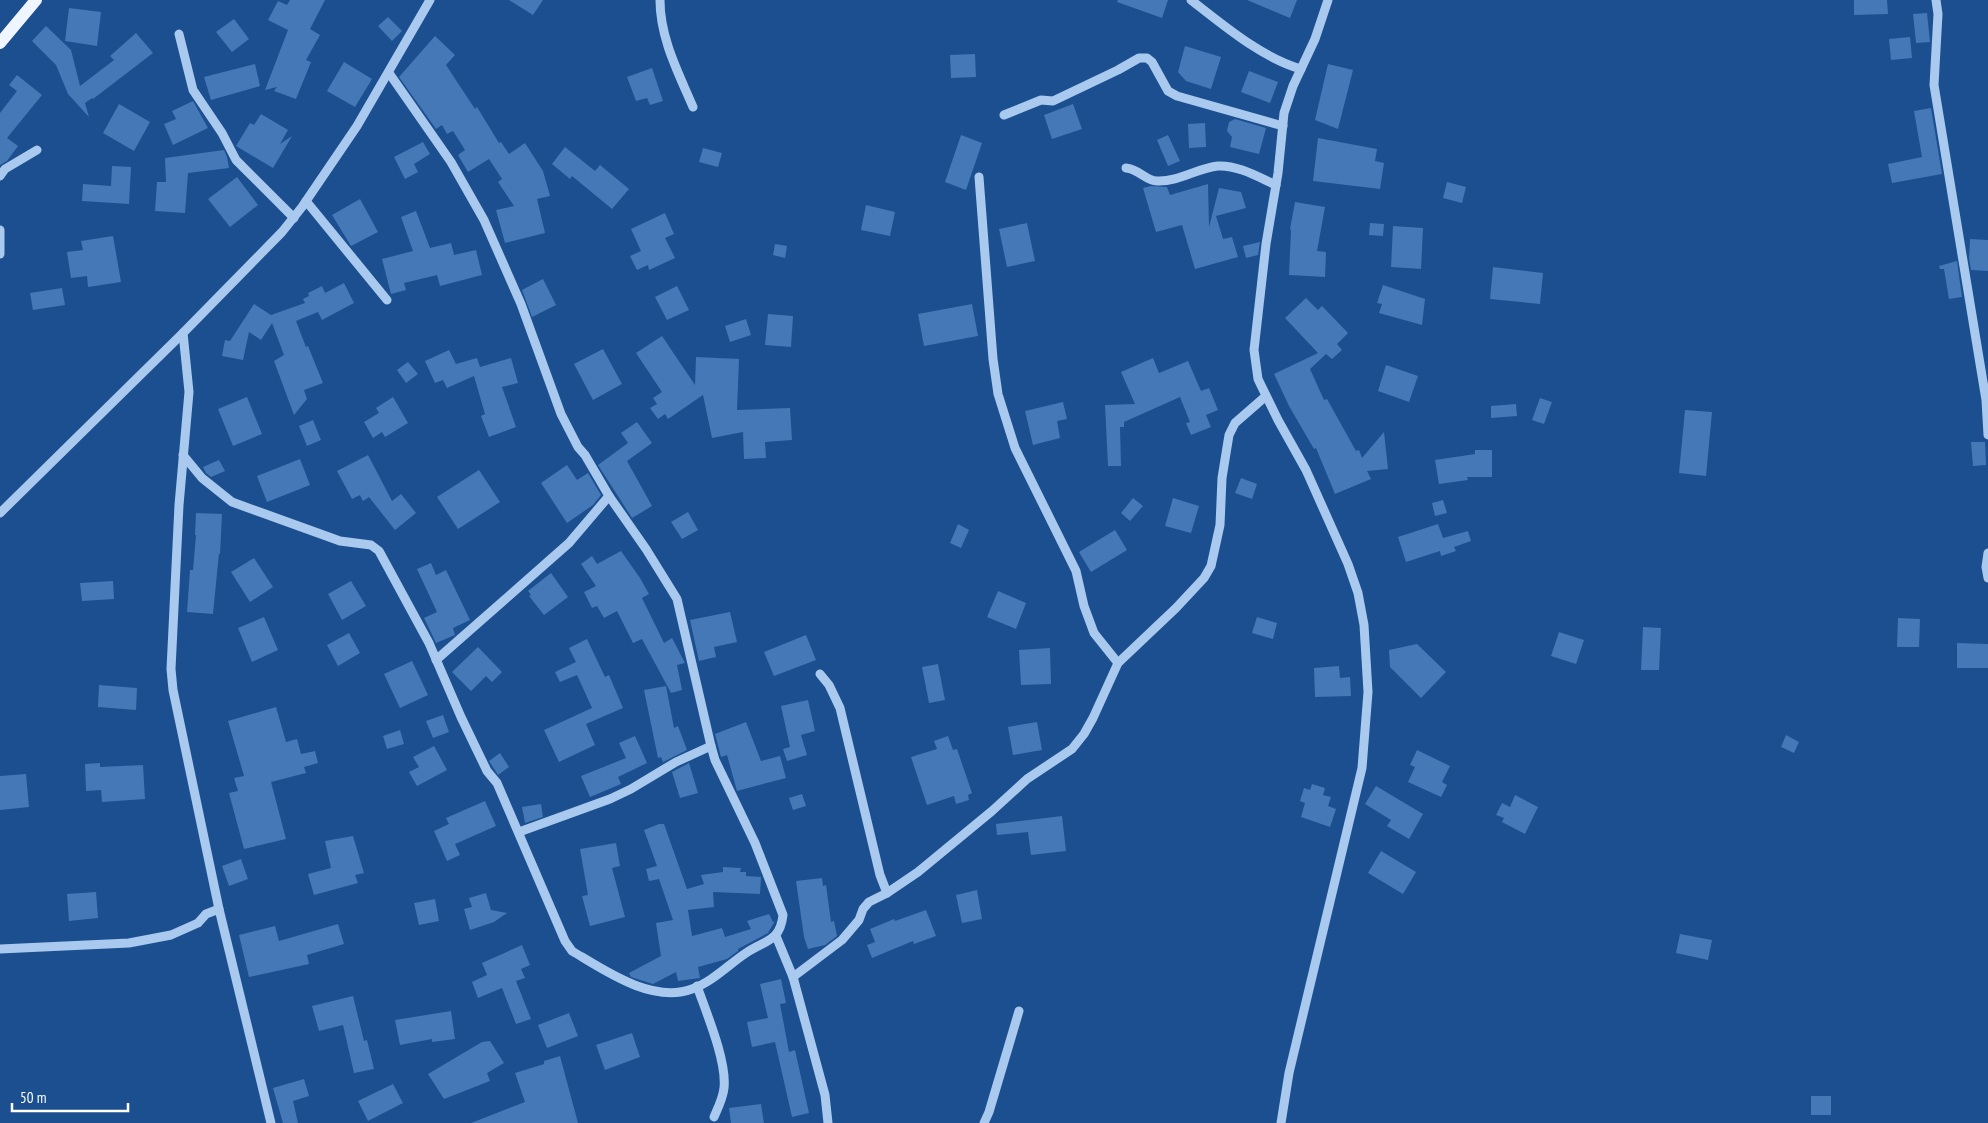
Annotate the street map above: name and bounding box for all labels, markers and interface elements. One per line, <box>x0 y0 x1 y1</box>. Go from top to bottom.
scale bar <box>12 1080 129 1112</box>
text: 50 m <box>20 1088 46 1107</box>

